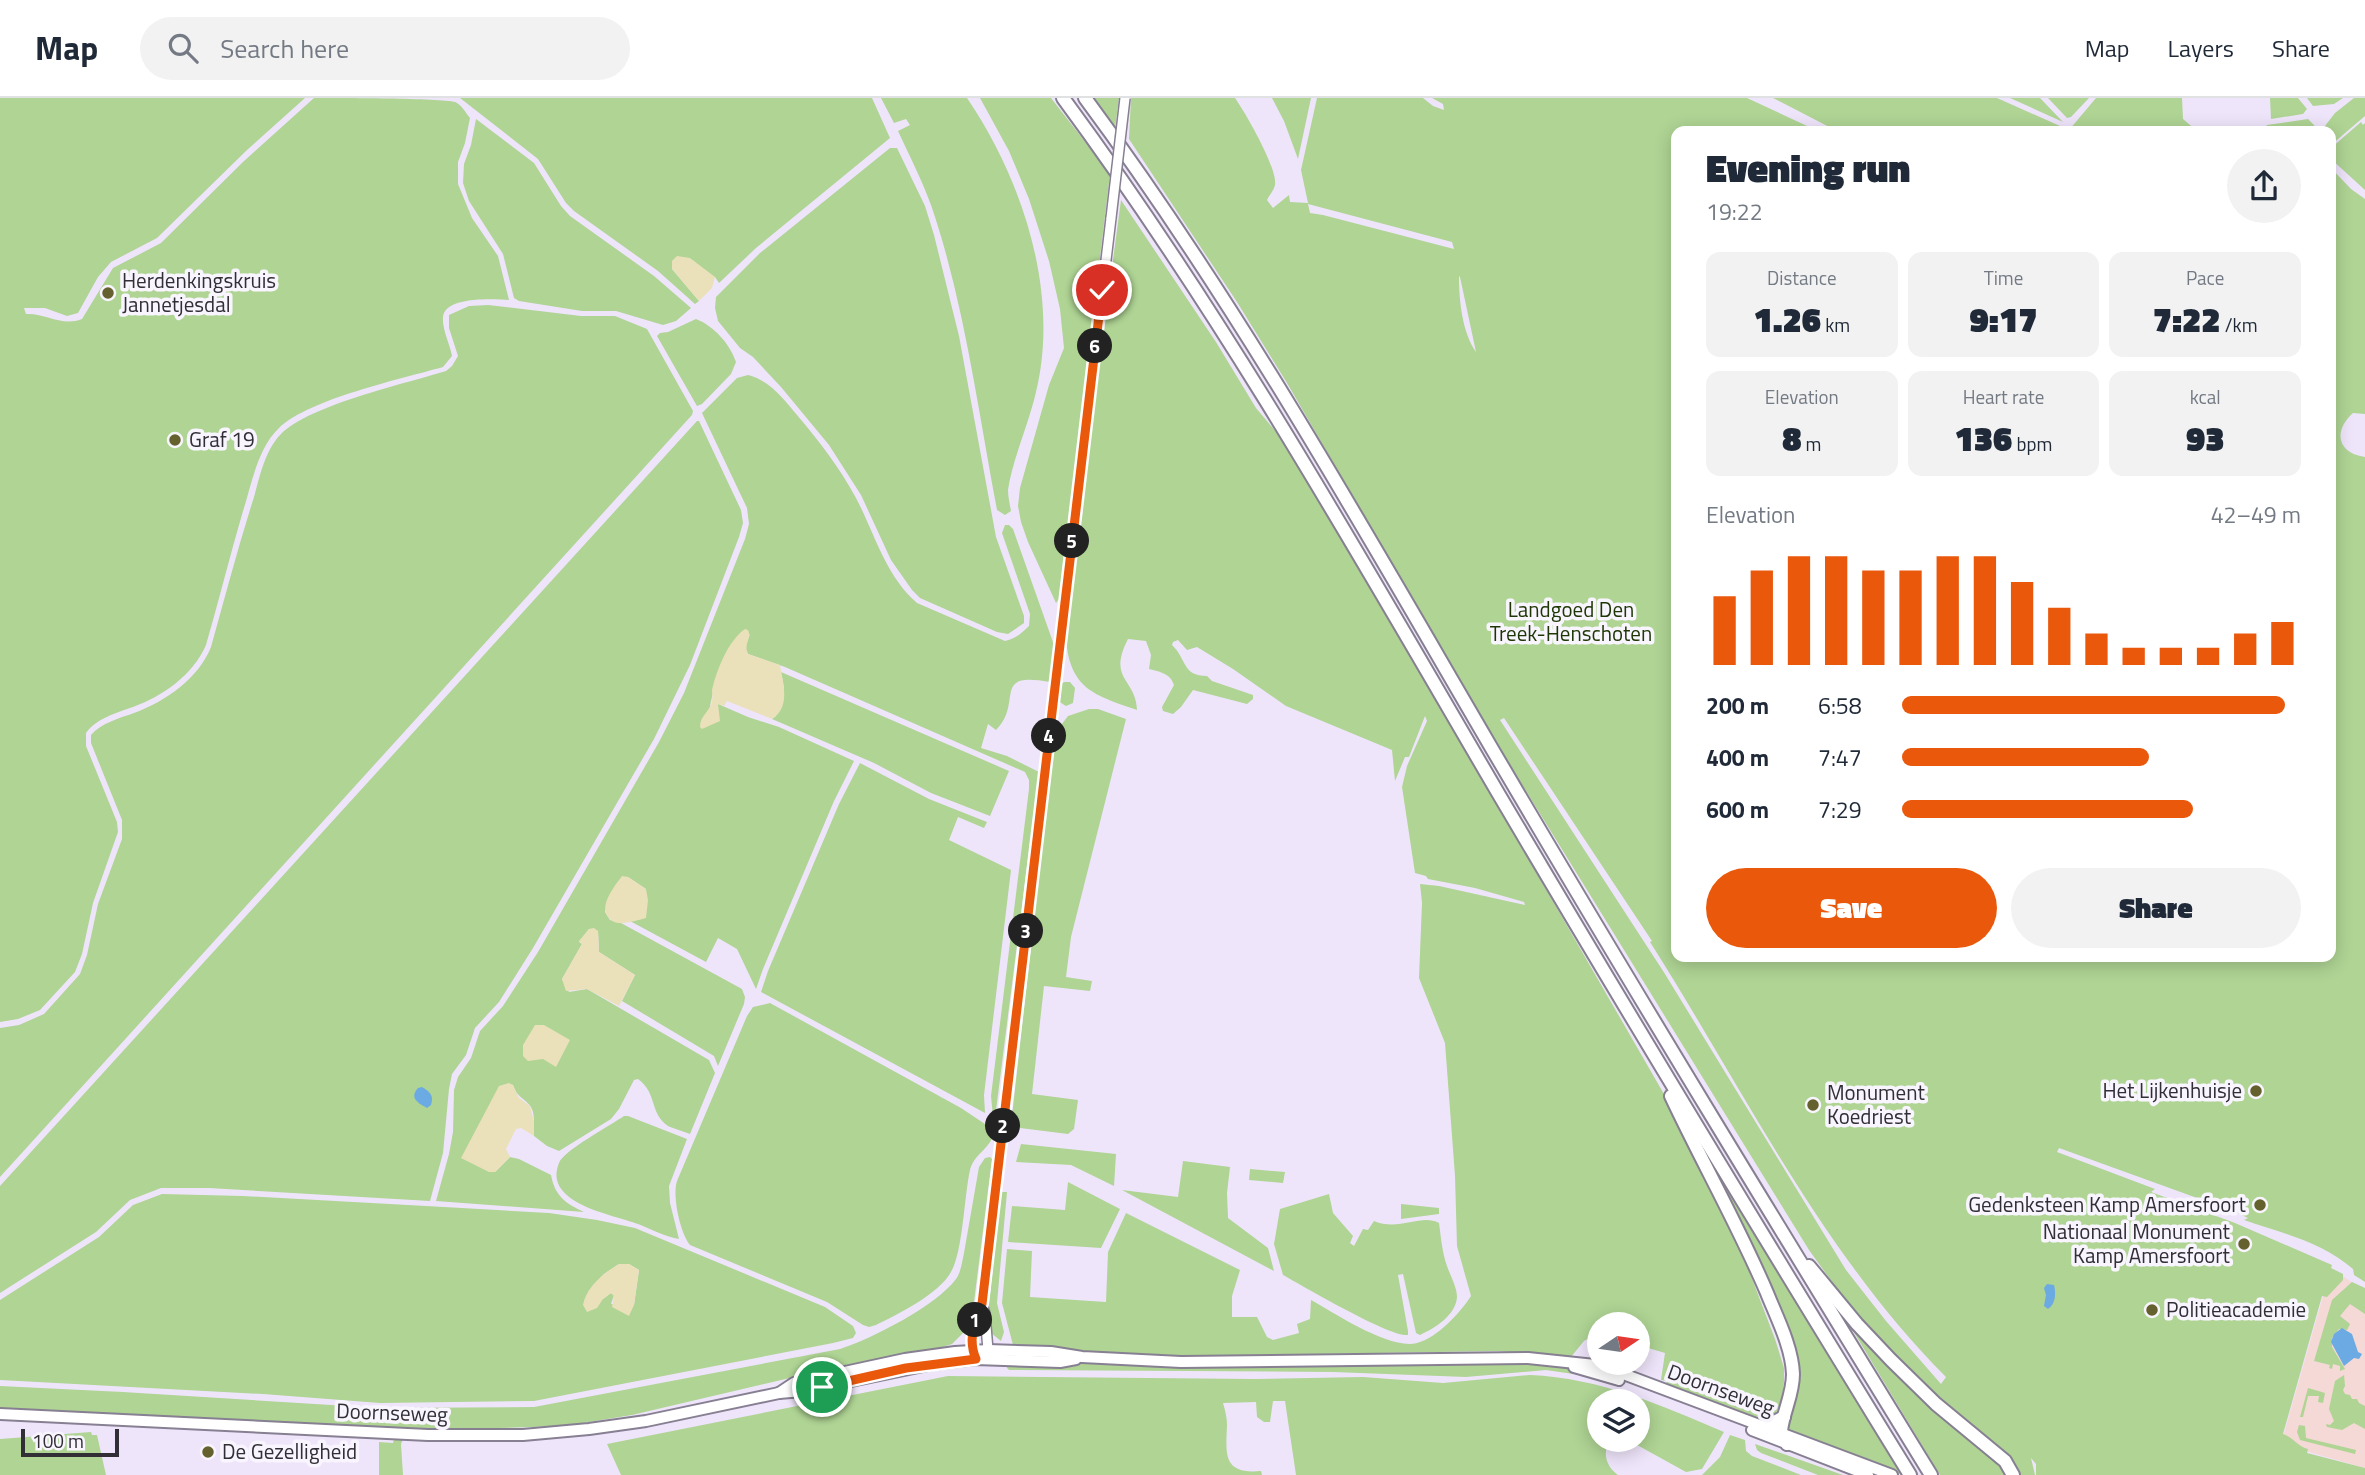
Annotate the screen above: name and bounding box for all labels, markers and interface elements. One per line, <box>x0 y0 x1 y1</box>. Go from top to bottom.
search box <box>140 17 630 80</box>
text: Map <box>35 23 98 73</box>
icon: search <box>164 29 202 67</box>
text: Search here <box>220 29 349 68</box>
text: Map <box>2085 30 2130 66</box>
text: Layers <box>2168 30 2234 66</box>
text: Share <box>2272 30 2330 66</box>
text: Evening run <box>1706 139 1910 197</box>
button: share <box>2227 149 2301 223</box>
text: 19:22 <box>1706 194 1763 229</box>
pin <box>1072 260 1132 320</box>
text: Distance <box>1767 263 1837 292</box>
text: Time <box>1984 263 2023 292</box>
text: Pace <box>2186 263 2224 292</box>
place label: Herdenkingskruis Jannetjesdal <box>122 264 276 320</box>
icon: check <box>1083 271 1121 309</box>
marker: Herdenkingskruis Jannetjesdal <box>100 285 116 301</box>
text: 1.26 <box>1753 292 1821 346</box>
text: 9:17 <box>1970 292 2037 346</box>
text: 7:22 <box>2153 292 2221 346</box>
text: km <box>1821 310 1850 339</box>
text: /km <box>2221 310 2258 339</box>
pin: 6 <box>1078 328 1112 364</box>
text: 6 <box>1089 331 1100 360</box>
text: Elevation <box>1765 382 1839 411</box>
text: Heart rate <box>1963 382 2044 411</box>
text: kcal <box>2190 382 2221 411</box>
text: 8 <box>1782 411 1801 465</box>
text: 136 <box>1955 411 2012 465</box>
text: 93 <box>2186 411 2224 465</box>
place label: Graf 19 <box>189 423 255 455</box>
text: m <box>1801 429 1822 458</box>
text: bpm <box>2012 429 2052 458</box>
marker: Graf 19 <box>167 432 183 448</box>
text: Elevation <box>1706 497 1795 532</box>
text: 42–49 m <box>2211 497 2301 532</box>
pin: 5 <box>1054 524 1090 558</box>
text: 5 <box>1066 526 1077 555</box>
park label: Landgoed Den Treek-Henschoten <box>1490 593 1652 649</box>
text: 200 m <box>1706 688 1769 723</box>
text: 6:58 <box>1818 688 1862 723</box>
pin: 4 <box>1032 718 1066 754</box>
text: 4 <box>1043 721 1054 750</box>
text: 400 m <box>1706 740 1769 775</box>
text: 7:47 <box>1818 740 1862 775</box>
text: 600 m <box>1706 792 1769 827</box>
text: 7:29 <box>1818 792 1862 827</box>
button: Save <box>1706 868 1997 948</box>
button: Share <box>2011 868 2301 948</box>
pin: 3 <box>1009 914 1044 948</box>
text: 3 <box>1020 916 1031 945</box>
place label: Het Lijkenhuisje <box>2102 1074 2242 1106</box>
place label: Monument Koedriest <box>1827 1076 1925 1132</box>
marker: Het Lijkenhuisje <box>2248 1083 2264 1099</box>
marker: Monument Koedriest <box>1805 1097 1821 1113</box>
pin: 2 <box>986 1108 1020 1144</box>
text: 2 <box>997 1111 1008 1140</box>
place label: Gedenksteen Kamp Amersfoort <box>1968 1188 2247 1220</box>
marker: Gedenksteen Kamp Amersfoort <box>2252 1197 2268 1213</box>
place label: Nationaal Monument Kamp Amersfoort <box>2043 1215 2231 1271</box>
marker: Nationaal Monument Kamp Amersfoort <box>2236 1236 2252 1252</box>
place label: Politieacademie <box>2166 1293 2306 1325</box>
pin: 1 <box>958 1302 992 1338</box>
marker: Politieacademie <box>2144 1302 2160 1318</box>
text: 1 <box>969 1305 980 1334</box>
north arrow <box>1587 1312 1650 1376</box>
map controls <box>1587 1312 1650 1452</box>
street label: Doornseweg <box>1663 1355 1780 1423</box>
pin <box>792 1357 852 1417</box>
icon: arrive <box>803 1368 841 1406</box>
button: layers <box>1587 1389 1650 1452</box>
street label: Doornseweg <box>336 1394 449 1430</box>
scale bar <box>21 1426 119 1458</box>
text: 100 m <box>32 1426 84 1455</box>
place label: De Gezelligheid <box>222 1435 357 1467</box>
marker: De Gezelligheid <box>200 1444 216 1460</box>

